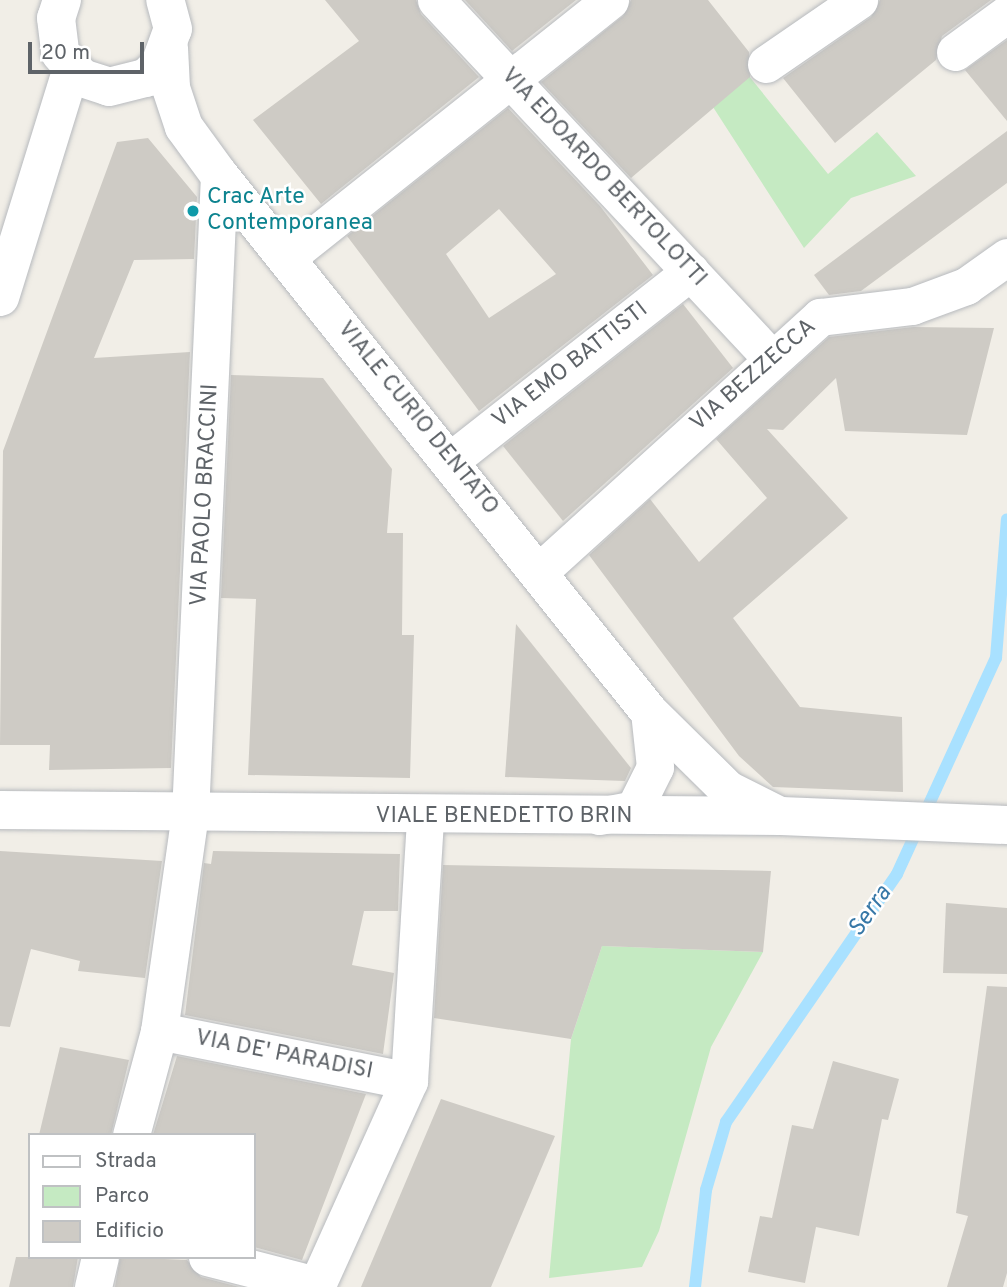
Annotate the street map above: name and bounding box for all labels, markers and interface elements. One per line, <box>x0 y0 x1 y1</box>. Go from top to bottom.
scale bar <box>32 28 147 72</box>
text: 20 m <box>41 40 90 67</box>
street label: VIA EDOARDO BERTOLOTTI <box>494 63 712 293</box>
place label: Crac Arte Contemporanea <box>207 184 373 238</box>
marker: Crac Arte Contemporanea <box>185 203 201 219</box>
street label: VIA EMO BATTISTI <box>488 297 654 435</box>
street label: VIA BEZZECCA <box>685 314 823 438</box>
street label: VIALE CURIO DENTATO <box>330 317 504 521</box>
street label: VIA PAOLO BRACCINI <box>186 382 226 608</box>
street label: VIALE BENEDETTO BRIN <box>375 803 633 831</box>
water label: Serra <box>843 881 899 943</box>
street label: VIA DE' PARADISI <box>192 1025 376 1087</box>
legend <box>28 1133 256 1259</box>
text: Strada <box>95 1148 156 1175</box>
text: Parco <box>95 1183 149 1210</box>
text: Edificio <box>95 1218 164 1245</box>

